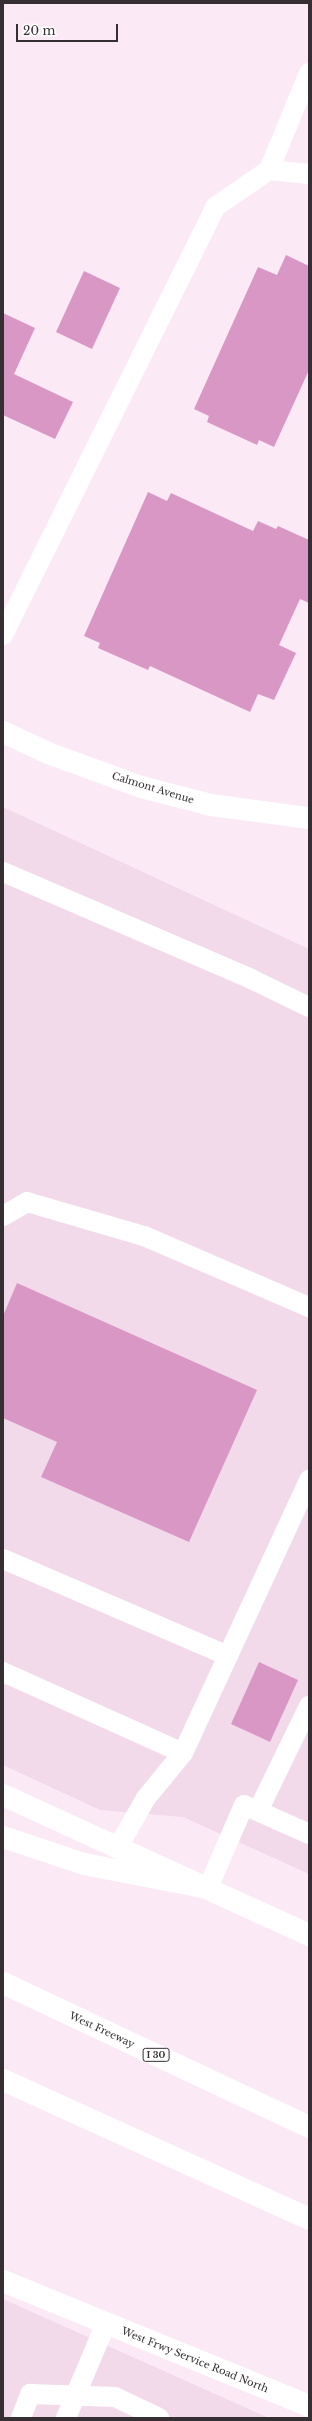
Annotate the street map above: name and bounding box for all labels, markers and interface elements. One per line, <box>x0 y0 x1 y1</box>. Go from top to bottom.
scale bar <box>18 16 120 42</box>
text: 20 m <box>23 23 55 38</box>
street label: Calmont Avenue <box>110 770 196 806</box>
street label: West Freeway <box>67 2010 137 2050</box>
road number: I 30 <box>142 2048 170 2062</box>
street label: West Frwy Service Road North <box>120 2325 270 2395</box>

